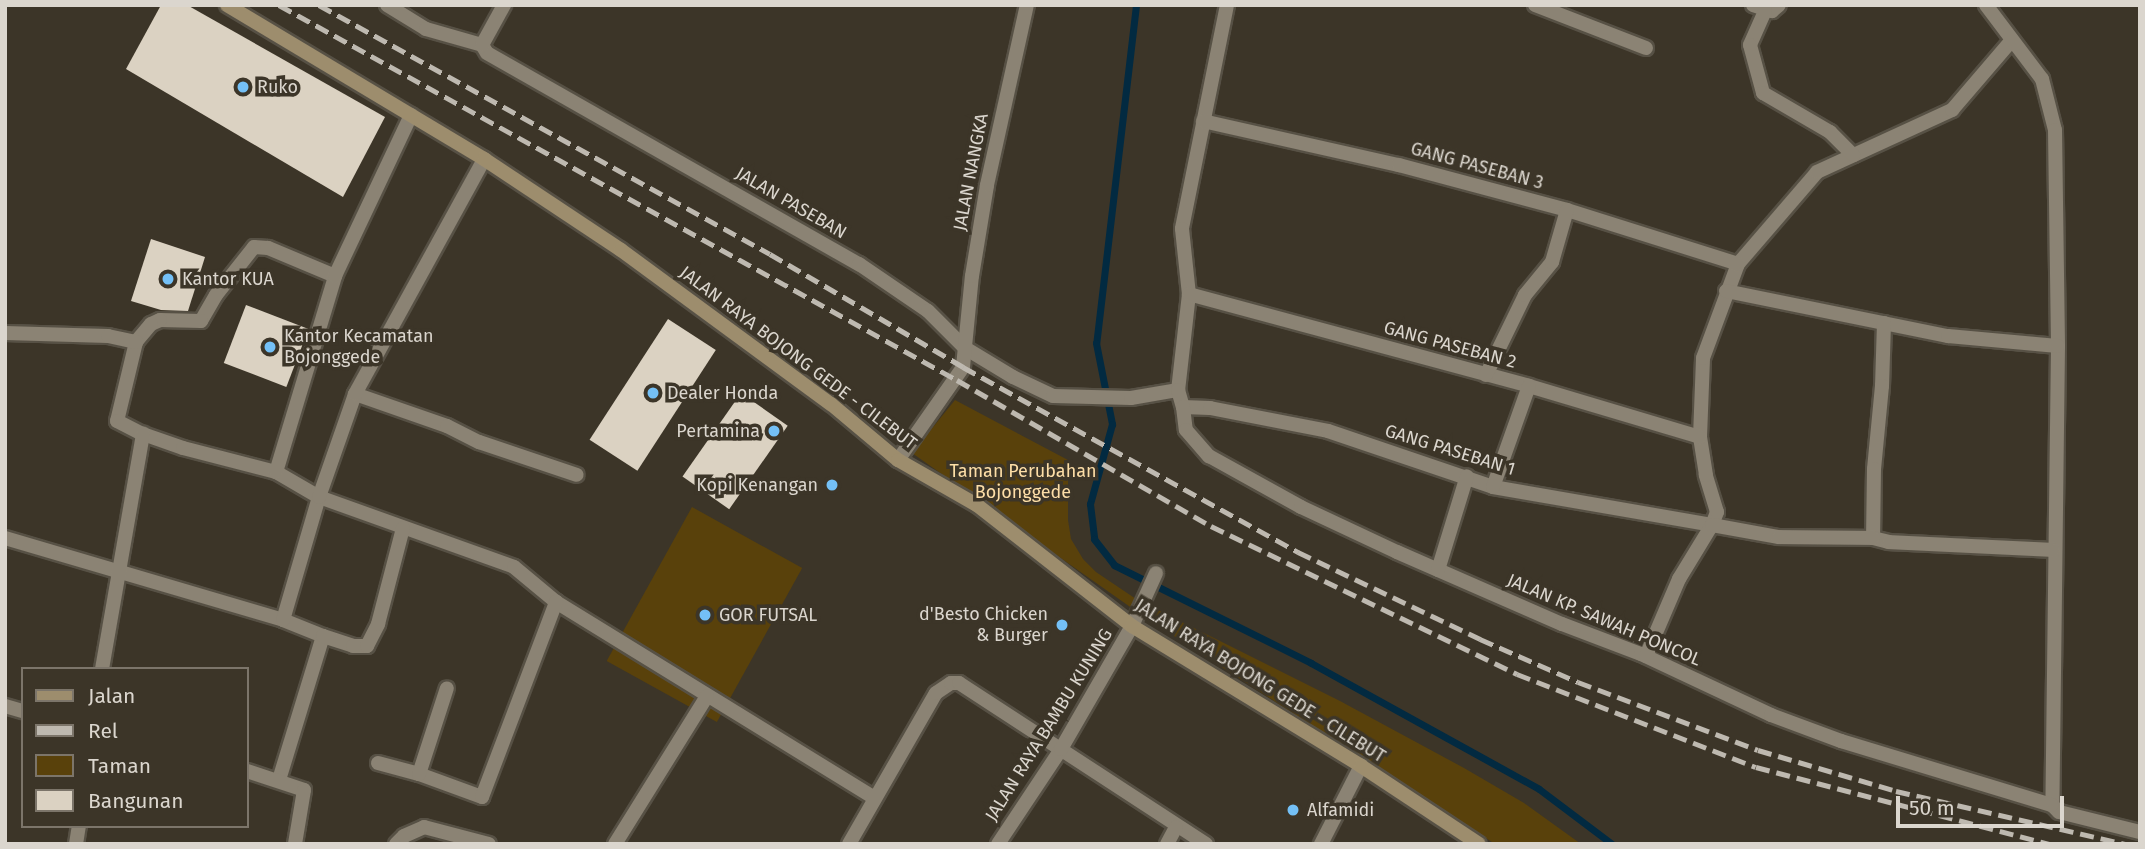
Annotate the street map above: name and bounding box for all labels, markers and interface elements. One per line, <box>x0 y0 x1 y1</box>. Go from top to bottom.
place label: Ruko <box>257 76 298 98</box>
marker: Ruko <box>235 79 251 95</box>
street label: JALAN NANGKA <box>949 111 993 233</box>
street label: GANG PASEBAN 3 <box>1408 138 1546 194</box>
street label: JALAN PASEBAN <box>732 162 850 244</box>
street label: JALAN RAYA BOJONG GEDE - CILEBUT <box>675 262 921 454</box>
place label: Kantor KUA <box>182 268 274 290</box>
marker: Kantor KUA <box>160 271 176 287</box>
street label: GANG PASEBAN 2 <box>1381 317 1519 373</box>
place label: Kantor Kecamatan Bojonggede <box>284 326 434 368</box>
marker: Kantor Kecamatan Bojonggede <box>262 339 278 355</box>
place label: Dealer Honda <box>667 382 778 404</box>
marker: Dealer Honda <box>645 385 661 401</box>
place label: Pertamina <box>676 420 760 442</box>
street label: GANG PASEBAN 1 <box>1382 420 1518 480</box>
marker: Pertamina <box>766 423 782 439</box>
park label: Taman Perubahan Bojonggede <box>949 461 1097 504</box>
place label: Kopi Kenangan <box>696 474 818 496</box>
marker: Kopi Kenangan <box>824 477 840 493</box>
street label: JALAN KP. SAWAH PONCOL <box>1504 569 1704 671</box>
street label: JALAN RAYA BOJONG GEDE - CILEBUT <box>1131 595 1389 767</box>
place label: GOR FUTSAL <box>719 604 817 626</box>
place label: d'Besto Chicken & Burger <box>919 604 1048 646</box>
marker: GOR FUTSAL <box>697 607 713 623</box>
marker: d'Besto Chicken & Burger <box>1054 617 1070 633</box>
street label: JALAN RAYA BAMBU KUNING <box>981 625 1117 825</box>
legend <box>21 667 248 828</box>
text: Jalan <box>88 683 135 709</box>
text: Rel <box>88 718 118 744</box>
text: Taman <box>88 753 151 779</box>
scale bar <box>1900 782 2068 826</box>
text: Bangunan <box>88 788 183 814</box>
text: 50 m <box>1909 795 1955 821</box>
place label: Alfamidi <box>1307 799 1374 821</box>
marker: Alfamidi <box>1285 802 1301 818</box>

